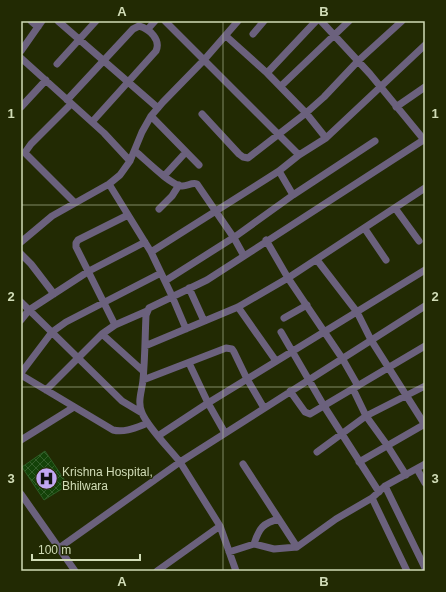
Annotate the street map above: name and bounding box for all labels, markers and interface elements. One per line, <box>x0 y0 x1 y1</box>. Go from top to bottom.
text: A <box>117 4 127 19</box>
text: B <box>319 4 329 19</box>
text: 1 <box>7 106 15 121</box>
text: 1 <box>431 106 439 121</box>
text: 2 <box>7 289 15 304</box>
text: 2 <box>431 289 439 304</box>
place label: Krishna Hospital, Bhilwara <box>62 465 153 493</box>
hospital icon: Krishna Hospital, Bhilwara <box>34 466 60 492</box>
text: 3 <box>7 471 15 486</box>
text: 3 <box>431 471 439 486</box>
scale bar <box>32 536 140 562</box>
text: 100 m <box>38 543 71 557</box>
text: A <box>117 574 127 589</box>
text: B <box>319 574 329 589</box>

